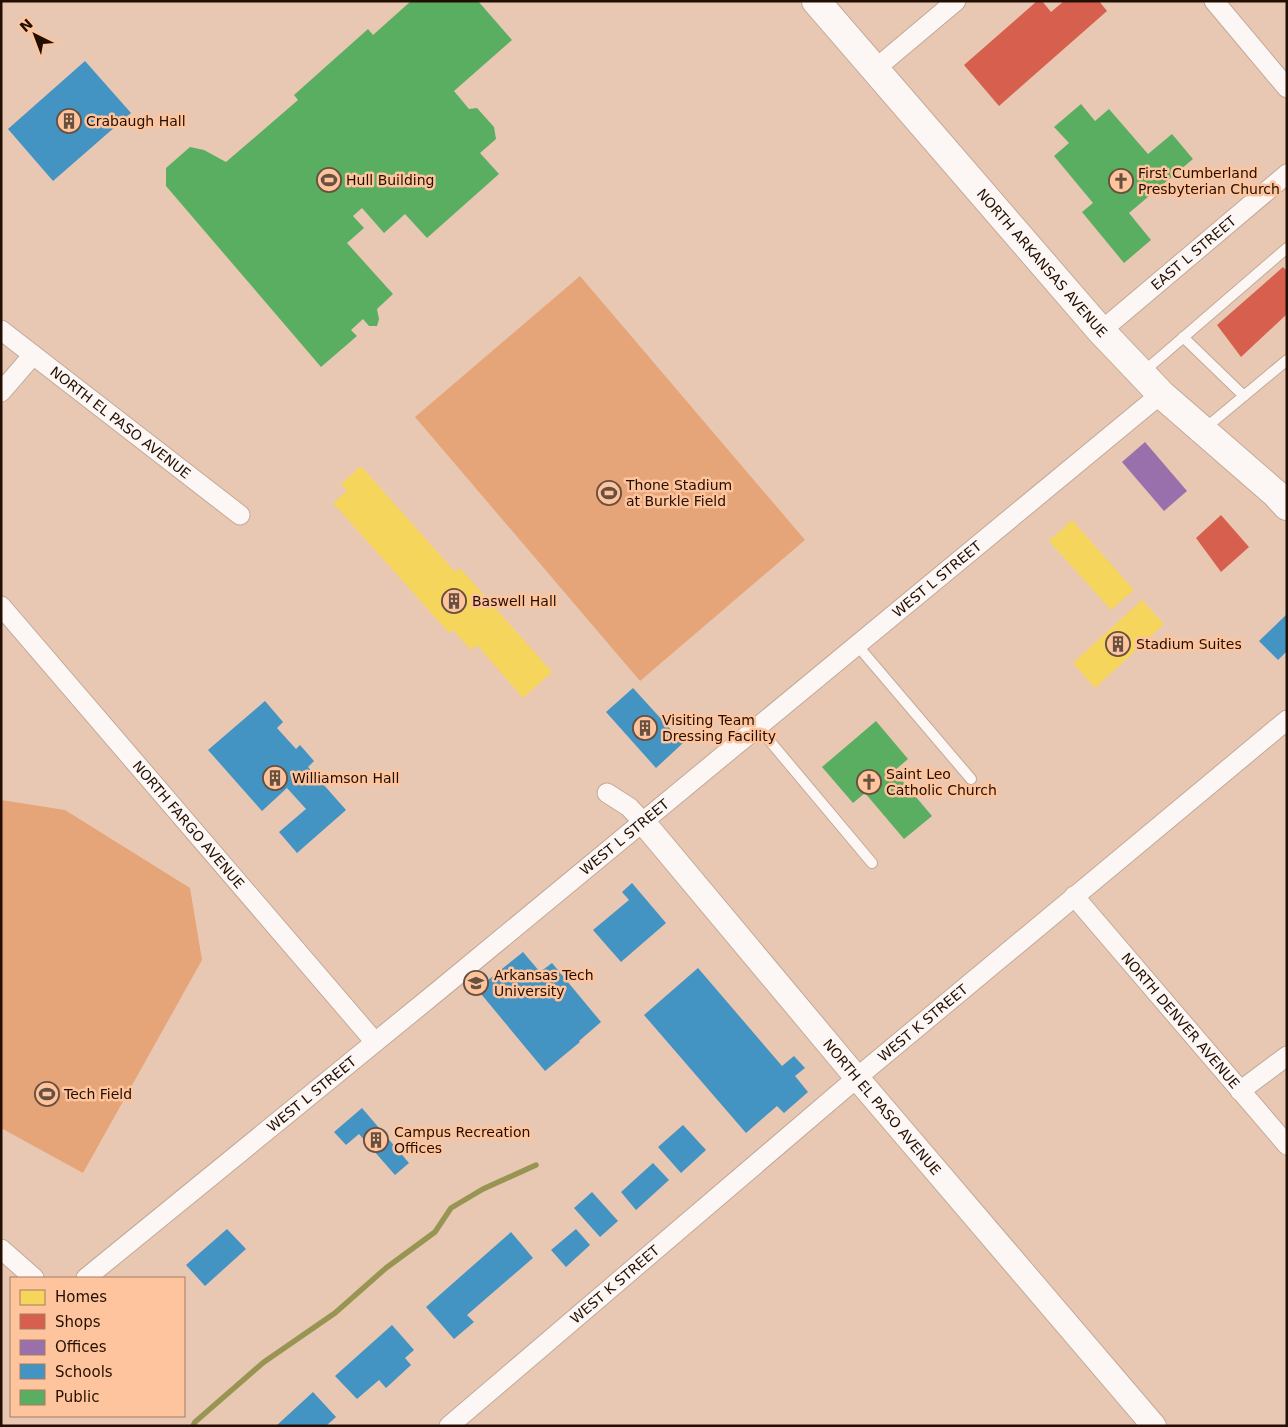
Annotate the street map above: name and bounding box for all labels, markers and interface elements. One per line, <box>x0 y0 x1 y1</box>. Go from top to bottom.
north arrow <box>10 10 60 60</box>
text: N <box>17 15 36 35</box>
building icon: Crabaugh Hall <box>56 108 82 134</box>
place label: Crabaugh Hall <box>86 113 186 129</box>
place label: First Cumberland Presbyterian Church <box>1138 165 1280 197</box>
sports icon: Hull Building <box>316 167 342 193</box>
church icon: First Cumberland Presbyterian Church <box>1108 168 1134 194</box>
place label: Hull Building <box>346 172 434 188</box>
street label: NORTH ARKANSAS AVENUE <box>974 185 1111 340</box>
street label: EAST L STREET <box>1148 212 1239 293</box>
street label: NORTH EL PASO AVENUE <box>47 363 194 482</box>
place label: Thone Stadium at Burkle Field <box>625 477 732 509</box>
sports icon: Thone Stadium at Burkle Field <box>596 480 622 506</box>
street label: WEST L STREET <box>889 538 985 620</box>
building icon: Baswell Hall <box>441 588 467 614</box>
place label: Baswell Hall <box>472 593 557 609</box>
building icon: Stadium Suites <box>1105 631 1131 657</box>
place label: Stadium Suites <box>1136 636 1242 652</box>
place label: Visiting Team Dressing Facility <box>662 712 776 744</box>
building icon: Visiting Team Dressing Facility <box>632 715 658 741</box>
street label: NORTH FARGO AVENUE <box>129 758 248 892</box>
building icon: Williamson Hall <box>262 765 288 791</box>
place label: Saint Leo Catholic Church <box>886 766 997 798</box>
church icon: Saint Leo Catholic Church <box>856 769 882 795</box>
place label: Williamson Hall <box>292 770 399 786</box>
street label: WEST L STREET <box>577 795 672 878</box>
street label: NORTH DENVER AVENUE <box>1118 950 1243 1092</box>
place label: Arkansas Tech University <box>494 967 594 999</box>
school or university icon: Arkansas Tech University <box>463 970 489 996</box>
street label: WEST K STREET <box>875 981 971 1065</box>
street label: NORTH EL PASO AVENUE <box>820 1036 944 1178</box>
street label: WEST L STREET <box>264 1053 360 1135</box>
sports icon: Tech Field <box>34 1081 60 1107</box>
place label: Tech Field <box>63 1086 132 1102</box>
place label: Campus Recreation Offices <box>394 1124 530 1156</box>
building icon: Campus Recreation Offices <box>363 1127 389 1153</box>
street label: WEST K STREET <box>567 1242 663 1327</box>
legend <box>10 1277 185 1417</box>
text: Homes <box>55 1288 107 1306</box>
text: Shops <box>55 1313 101 1331</box>
text: Offices <box>55 1338 107 1356</box>
text: Schools <box>55 1363 113 1381</box>
text: Public <box>55 1388 99 1406</box>

